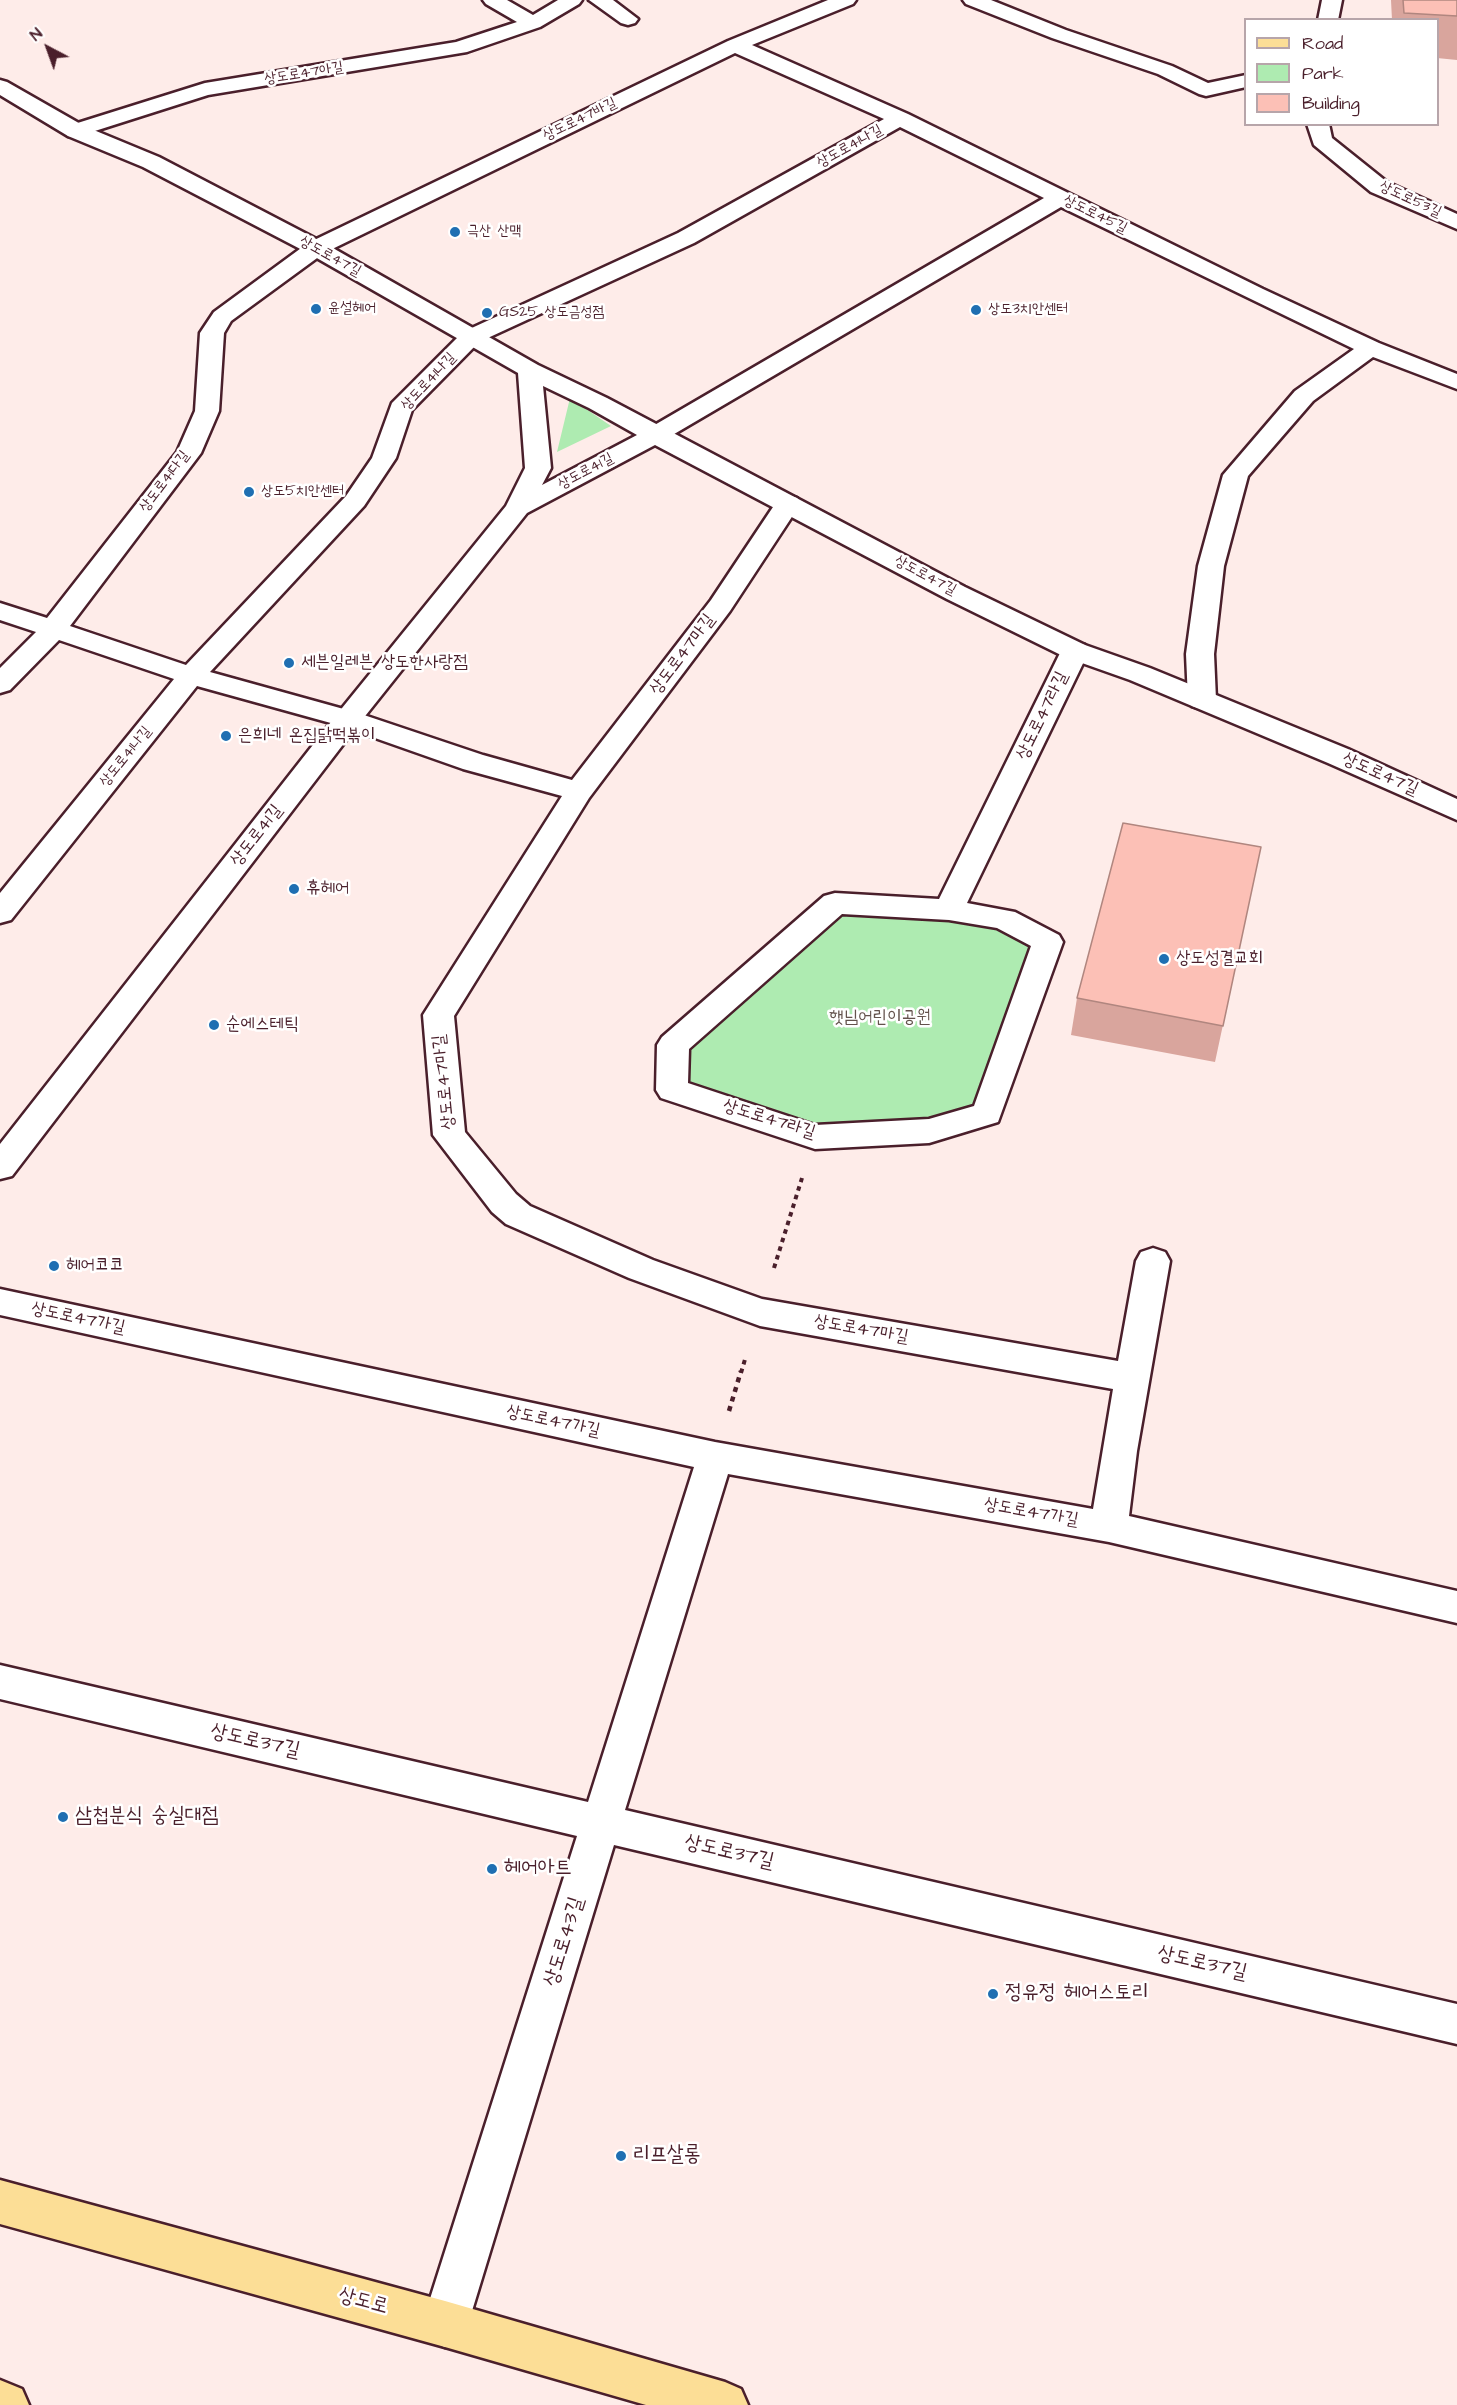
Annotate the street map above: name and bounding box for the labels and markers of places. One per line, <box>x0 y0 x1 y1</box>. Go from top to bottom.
place label: 극산 산맥 <box>467 223 521 241</box>
marker: 극산 산맥 <box>448 225 462 239</box>
place label: 윤설헤어 <box>328 300 376 318</box>
place label: 상도3치안센터 <box>988 301 1068 319</box>
marker: 윤설헤어 <box>309 302 323 316</box>
marker: 상도3치안센터 <box>969 303 983 317</box>
place label: GS25 상도금성점 <box>499 304 605 322</box>
marker: GS25 상도금성점 <box>480 306 494 320</box>
place label: 상도5치안센터 <box>261 483 344 501</box>
marker: 상도5치안센터 <box>242 485 256 499</box>
place label: 세븐일레븐 상도한사랑점 <box>301 652 468 674</box>
marker: 세븐일레븐 상도한사랑점 <box>282 656 296 670</box>
place label: 은희네 온집닭떡볶이 <box>238 725 376 747</box>
marker: 은희네 온집닭떡볶이 <box>219 729 233 743</box>
place label: 휴헤어 <box>306 878 349 900</box>
marker: 휴헤어 <box>287 882 301 896</box>
place label: 상도성결교회 <box>1176 948 1263 970</box>
marker: 상도성결교회 <box>1157 952 1171 966</box>
place label: 순에스테틱 <box>226 1014 298 1036</box>
marker: 순에스테틱 <box>207 1018 221 1032</box>
place label: 헤어코코 <box>66 1255 124 1277</box>
marker: 헤어코코 <box>47 1259 61 1273</box>
place label: 삼첩분식 숭실대점 <box>75 1804 219 1830</box>
marker: 삼첩분식 숭실대점 <box>56 1810 70 1824</box>
place label: 헤어아트 <box>504 1856 572 1882</box>
marker: 헤어아트 <box>485 1862 499 1876</box>
place label: 정유정 헤어스토리 <box>1005 1981 1149 2007</box>
marker: 정유정 헤어스토리 <box>986 1987 1000 2001</box>
place label: 리프살롱 <box>633 2143 701 2169</box>
marker: 리프살롱 <box>614 2149 628 2163</box>

